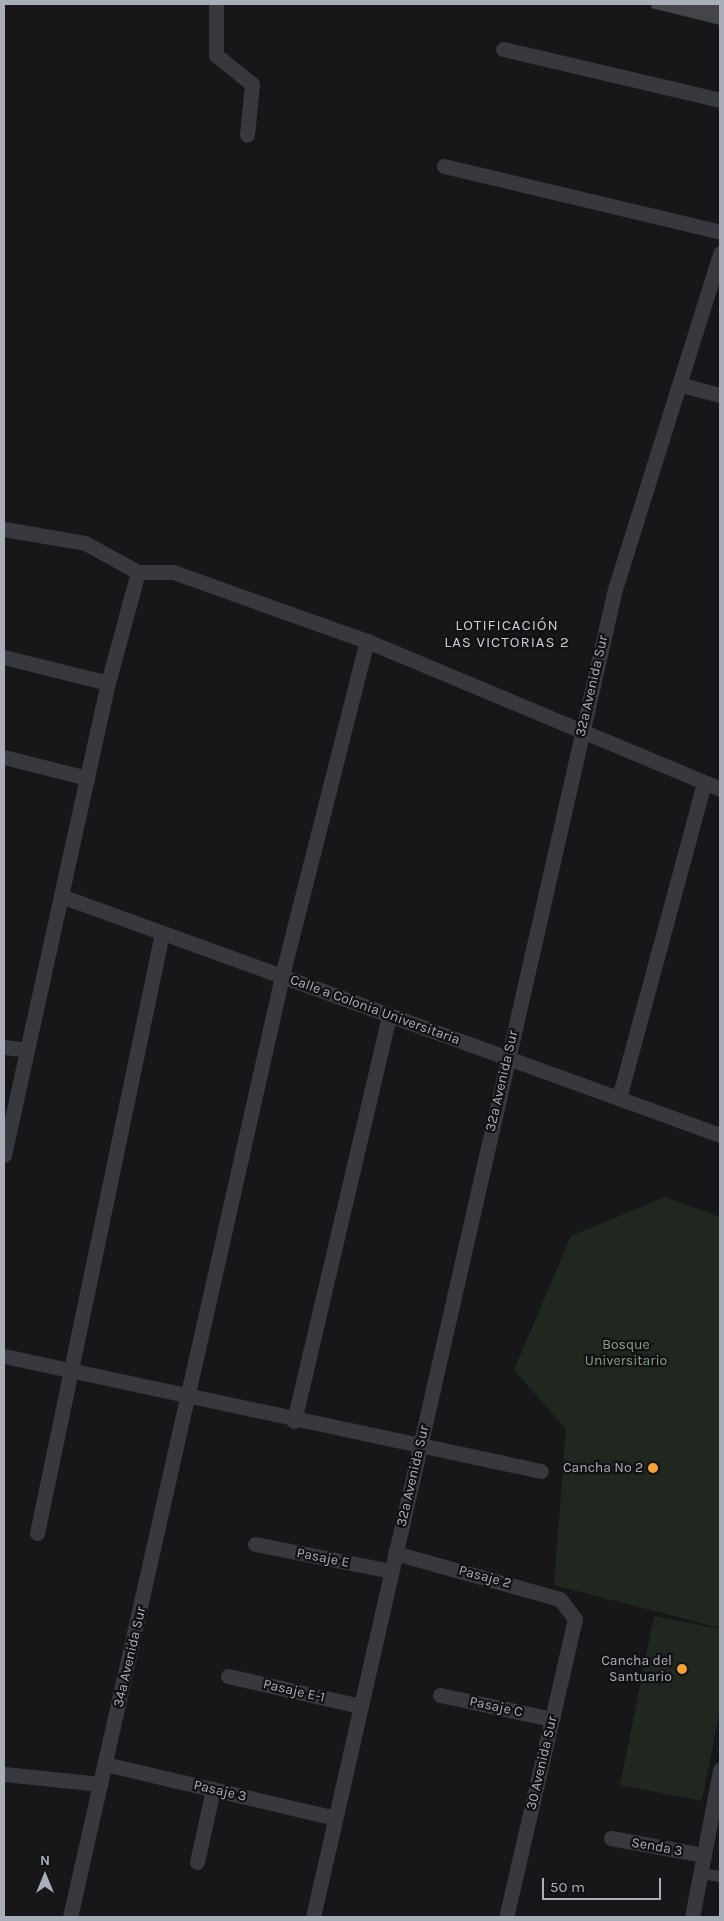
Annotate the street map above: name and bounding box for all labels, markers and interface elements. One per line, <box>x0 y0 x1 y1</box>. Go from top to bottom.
district label: LOTIFICACIÓN LAS VICTORIAS 2 <box>442 616 572 651</box>
street label: 32a Avenida Sur <box>572 634 612 738</box>
street label: Calle a Colonia Universitaria <box>288 971 462 1049</box>
street label: 32a Avenida Sur <box>482 1029 522 1133</box>
park label: Bosque Universitario <box>585 1337 667 1370</box>
street label: 32a Avenida Sur <box>393 1424 433 1528</box>
place label: Cancha Nº 2 <box>563 1460 643 1476</box>
marker: Cancha Nº 2 <box>647 1462 659 1474</box>
street label: Pasaje E <box>295 1545 351 1571</box>
street label: Pasaje 2 <box>457 1562 513 1592</box>
street label: 34a Avenida Sur <box>110 1605 150 1709</box>
place label: Cancha del Santuario <box>601 1653 672 1685</box>
marker: Cancha del Santuario <box>676 1663 688 1675</box>
street label: Pasaje E-1 <box>262 1676 326 1706</box>
street label: Pasaje C <box>468 1693 524 1721</box>
street label: 30 Avenida Sur <box>523 1714 561 1812</box>
street label: Pasaje 3 <box>192 1777 248 1805</box>
street label: Senda 3 <box>630 1834 684 1860</box>
north arrow <box>20 1851 70 1901</box>
text: N <box>40 1852 50 1869</box>
scale bar <box>544 1868 663 1900</box>
text: 50 m <box>550 1878 585 1896</box>

